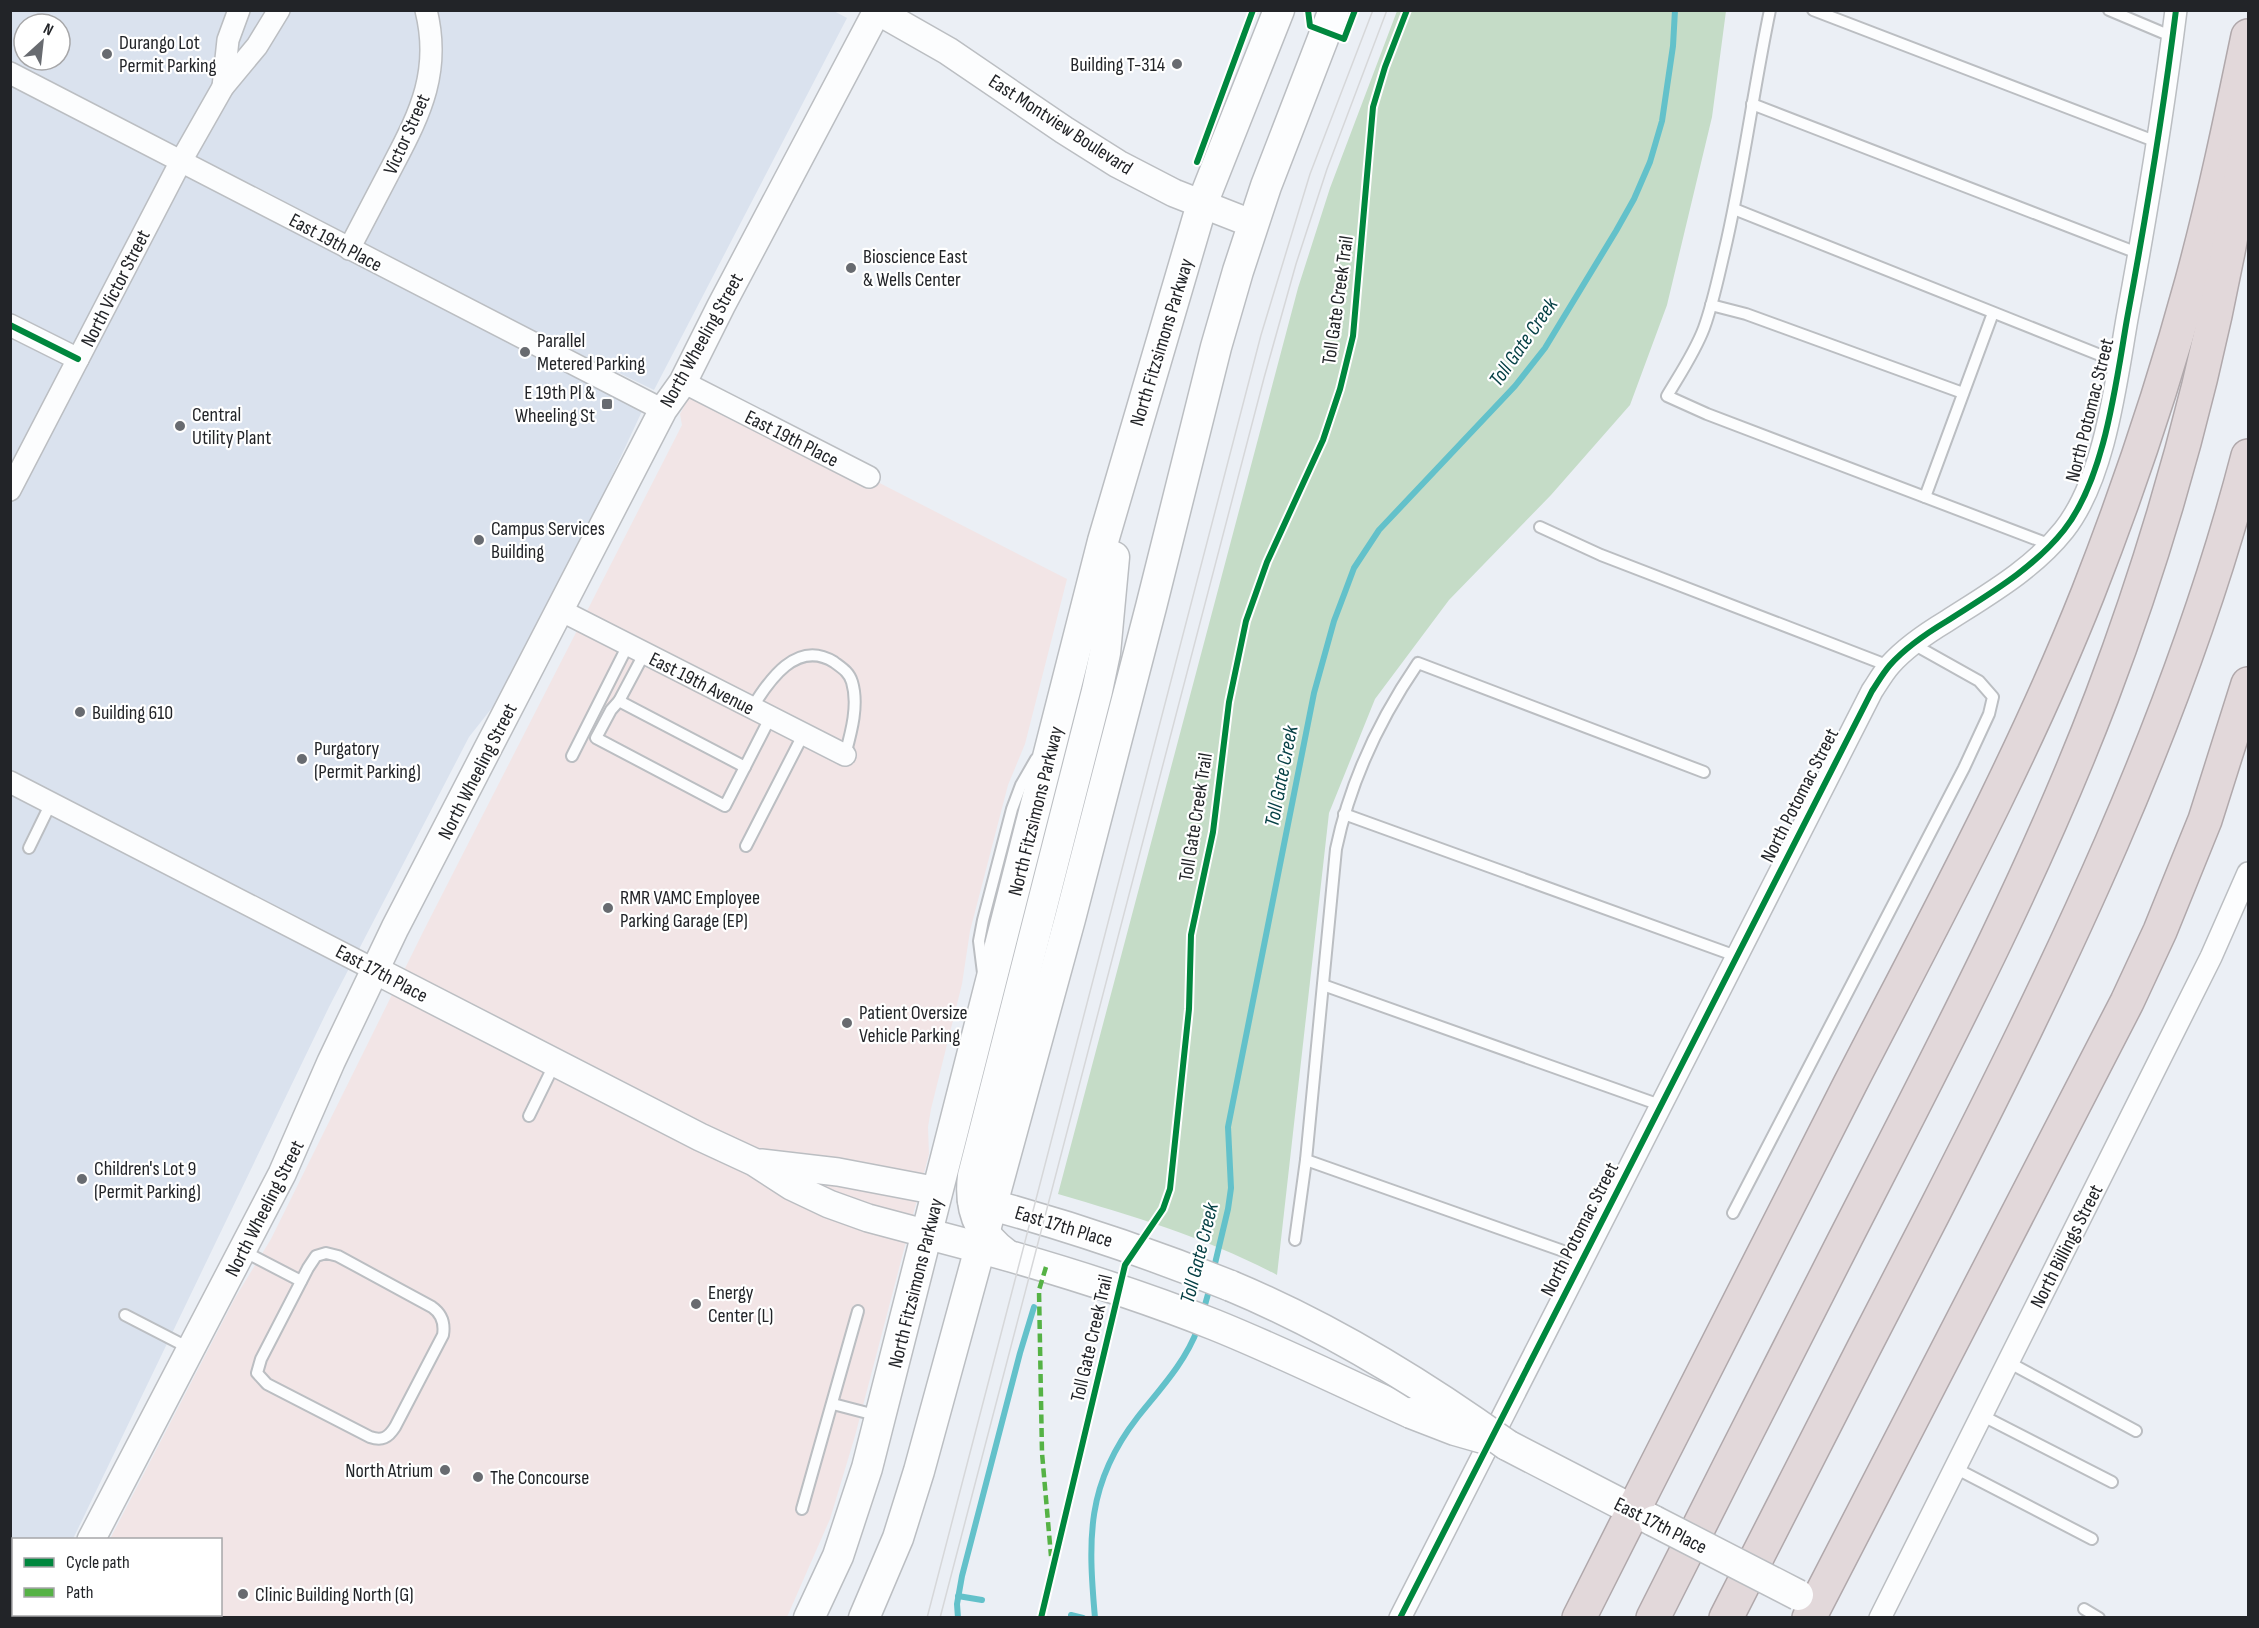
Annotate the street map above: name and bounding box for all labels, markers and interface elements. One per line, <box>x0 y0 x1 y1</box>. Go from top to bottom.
north arrow <box>12 12 72 72</box>
text: N <box>40 20 56 40</box>
place label: Durango Lot Permit Parking <box>119 31 217 78</box>
marker: Durango Lot Permit Parking <box>100 47 114 61</box>
place label: Building T-314 <box>1070 53 1165 77</box>
marker: Building T-314 <box>1170 57 1184 71</box>
street label: East Montview Boulevard <box>984 69 1137 180</box>
street label: Victor Street <box>378 90 435 179</box>
street label: East 19th Place <box>285 208 386 277</box>
street label: North Victor Street <box>76 226 156 351</box>
street label: Toll Gate Creek Trail <box>1317 234 1359 366</box>
place label: Bioscience East & Wells Center <box>863 245 967 292</box>
street label: North Fitzsimons Parkway <box>1125 255 1199 429</box>
marker: Bioscience East & Wells Center <box>844 261 858 275</box>
street label: North Wheeling Street <box>655 269 749 412</box>
water label: Toll Gate Creek <box>1484 292 1564 392</box>
place label: Parallel Metered Parking <box>537 329 645 376</box>
street label: North Potomac Street <box>2061 336 2119 485</box>
marker: Parallel Metered Parking <box>518 345 532 359</box>
place label: E 19th Pl & Wheeling St <box>515 381 595 428</box>
marker: E 19th Pl & Wheeling St <box>600 397 614 411</box>
place label: Central Utility Plant <box>192 403 271 450</box>
street label: East 19th Place <box>741 405 842 473</box>
marker: Central Utility Plant <box>173 419 187 433</box>
place label: Campus Services Building <box>491 517 605 564</box>
marker: Campus Services Building <box>472 533 486 547</box>
street label: East 19th Avenue <box>645 647 758 721</box>
street label: North Wheeling Street <box>433 699 523 844</box>
place label: Building 610 <box>92 701 173 725</box>
marker: Building 610 <box>73 705 87 719</box>
water label: Toll Gate Creek <box>1259 722 1304 829</box>
street label: North Fitzsimons Parkway <box>1003 724 1069 898</box>
street label: North Potomac Street <box>1756 724 1844 866</box>
place label: Purgatory (Permit Parking) <box>314 737 421 784</box>
street label: Toll Gate Creek Trail <box>1174 751 1218 883</box>
marker: Purgatory (Permit Parking) <box>295 752 309 766</box>
place label: RMR VAMC Employee Parking Garage (EP) <box>620 886 760 933</box>
marker: RMR VAMC Employee Parking Garage (EP) <box>601 901 615 915</box>
street label: East 17th Place <box>331 940 432 1008</box>
place label: Patient Oversize Vehicle Parking <box>859 1001 967 1048</box>
marker: Patient Oversize Vehicle Parking <box>840 1016 854 1030</box>
street label: North Wheeling Street <box>220 1136 310 1281</box>
place label: Children's Lot 9 (Permit Parking) <box>94 1157 201 1204</box>
street label: North Potomac Street <box>1536 1158 1624 1300</box>
marker: Children's Lot 9 (Permit Parking) <box>75 1172 89 1186</box>
street label: North Billings Street <box>2025 1181 2108 1312</box>
street label: North Fitzsimons Parkway <box>883 1196 949 1370</box>
water label: Toll Gate Creek <box>1175 1199 1224 1306</box>
street label: East 17th Place <box>1012 1201 1115 1253</box>
street label: Toll Gate Creek Trail <box>1066 1272 1118 1404</box>
place label: Energy Center (L) <box>708 1281 773 1328</box>
marker: Energy Center (L) <box>689 1297 703 1311</box>
place label: North Atrium <box>345 1459 433 1483</box>
marker: North Atrium <box>438 1463 452 1477</box>
place label: The Concourse <box>490 1466 589 1490</box>
marker: The Concourse <box>471 1470 485 1484</box>
street label: East 17th Place <box>1610 1492 1711 1559</box>
legend <box>12 1538 222 1616</box>
text: Cycle path <box>66 1552 130 1573</box>
text: Path <box>66 1582 94 1603</box>
place label: Clinic Building North (G) <box>255 1583 414 1607</box>
marker: Clinic Building North (G) <box>236 1587 250 1601</box>

